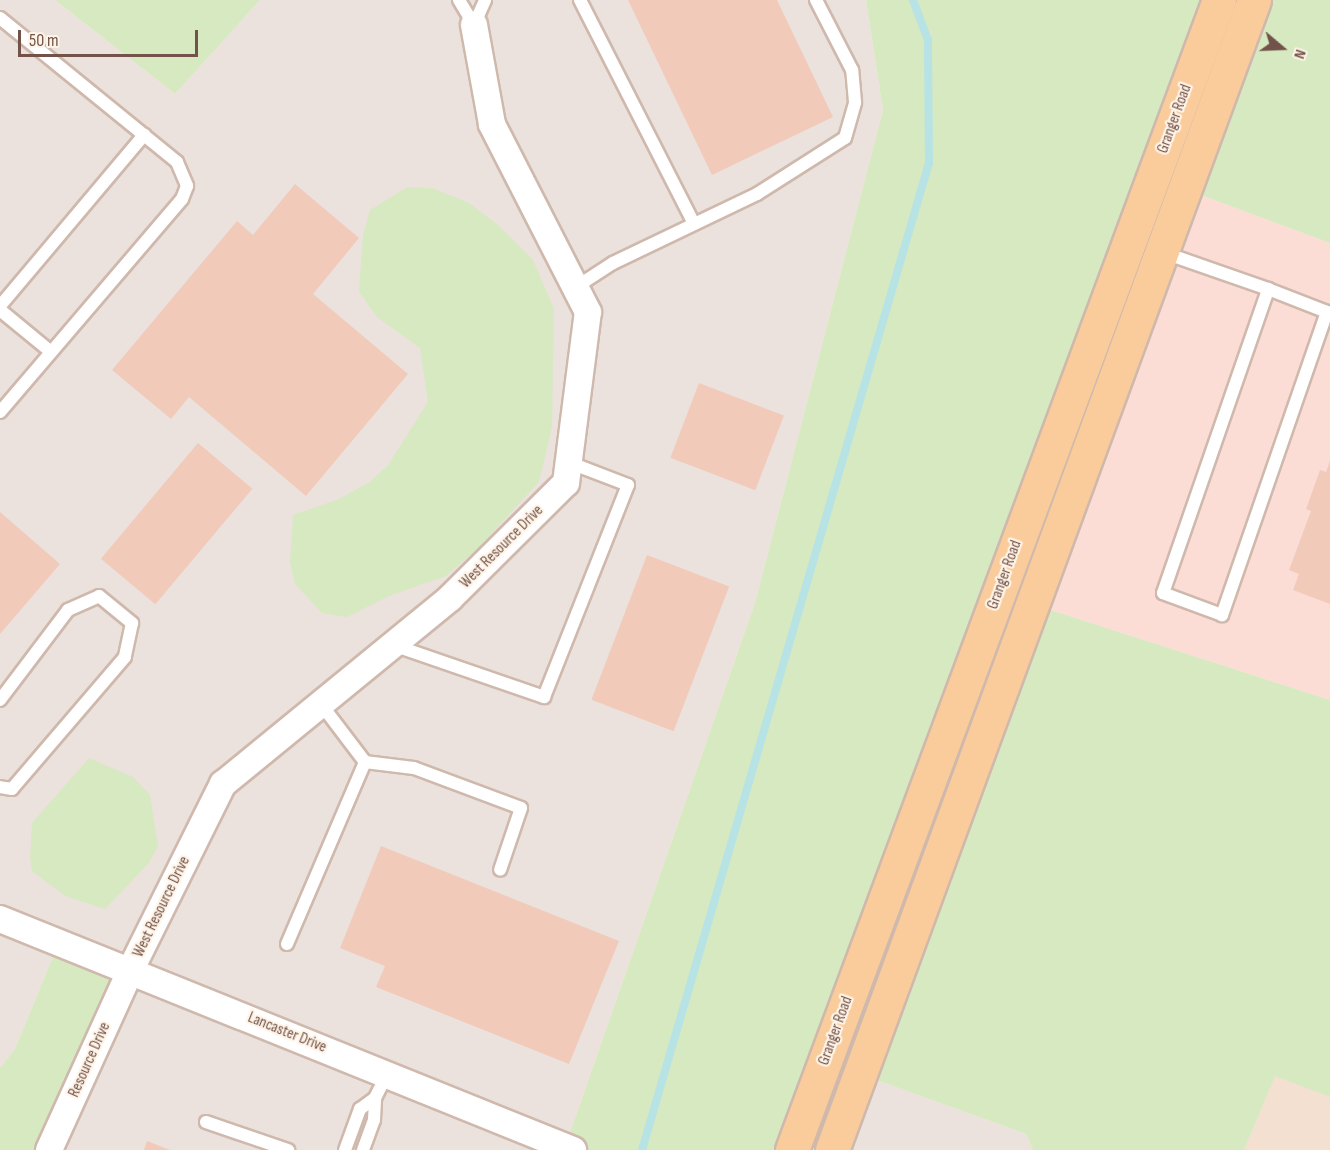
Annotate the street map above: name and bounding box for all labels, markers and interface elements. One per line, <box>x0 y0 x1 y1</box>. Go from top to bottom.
scale bar <box>21 18 201 56</box>
north arrow <box>1252 18 1312 78</box>
text: 50 m <box>29 30 59 51</box>
text: N <box>1289 47 1310 61</box>
street label: Granger Road <box>1154 82 1196 156</box>
street label: West Resource Drive <box>456 501 548 593</box>
street label: Granger Road <box>984 538 1026 612</box>
street label: West Resource Drive <box>129 853 195 961</box>
street label: Granger Road <box>815 994 857 1068</box>
street label: Lancaster Drive <box>245 1009 329 1057</box>
street label: Resource Drive <box>65 1019 115 1101</box>

